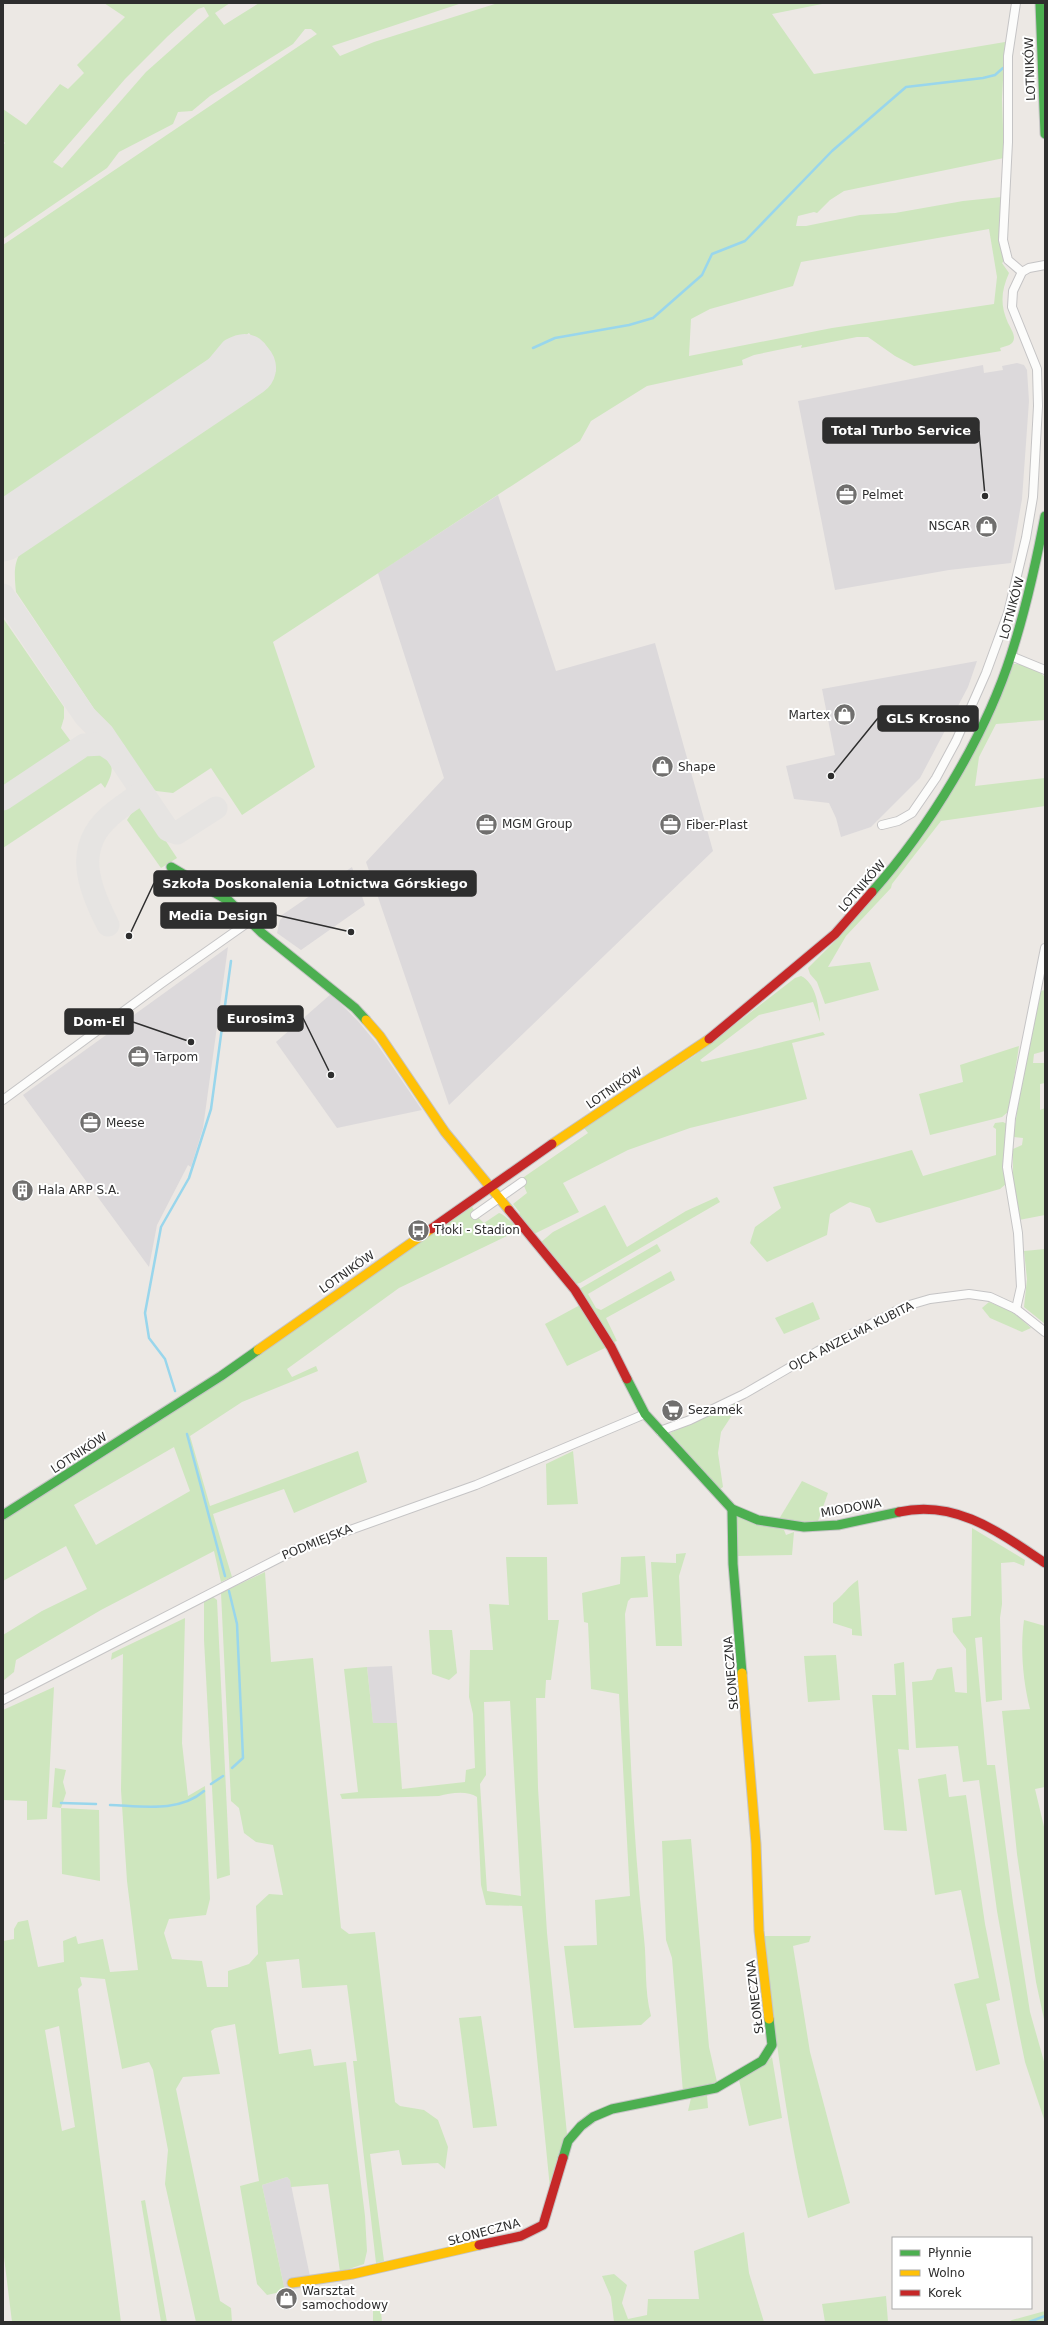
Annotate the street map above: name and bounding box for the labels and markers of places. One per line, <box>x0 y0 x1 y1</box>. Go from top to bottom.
callout: Total Turbo Service <box>823 418 979 443</box>
office icon: Pelmet <box>834 482 860 508</box>
place label: Pelmet <box>862 488 904 502</box>
shop icon: NSCAR <box>973 513 999 539</box>
place label: NSCAR <box>928 519 970 533</box>
shop icon: Martex <box>832 702 858 728</box>
callout: GLS Krosno <box>878 706 978 731</box>
place label: Martex <box>788 708 830 722</box>
shop icon: Shape <box>649 754 675 780</box>
place label: Shape <box>678 760 716 774</box>
office icon: MGM Group <box>473 811 499 837</box>
office icon: Fiber-Plast <box>657 812 683 838</box>
place label: MGM Group <box>502 817 572 831</box>
place label: Fiber-Plast <box>686 818 748 832</box>
callout: Szkoła Doskonalenia Lotnictwa Górskiego <box>154 871 476 896</box>
callout: Media Design <box>161 903 276 928</box>
callout: Eurosim3 <box>218 1006 303 1031</box>
callout: Dom-El <box>65 1009 133 1034</box>
office icon: Tarpom <box>126 1044 152 1070</box>
place label: Tarpom <box>153 1050 198 1064</box>
office icon: Meese <box>77 1110 103 1136</box>
place label: Meese <box>106 1116 145 1130</box>
building icon: Hala ARP S.A. <box>10 1177 36 1203</box>
place label: Hala ARP S.A. <box>38 1183 120 1197</box>
bus stop icon: Tłoki - Stadion <box>405 1217 431 1243</box>
place label: Tłoki - Stadion <box>433 1223 520 1237</box>
supermarket icon: Sezamek <box>659 1397 685 1423</box>
place label: Sezamek <box>688 1403 743 1417</box>
place label: Warsztat samochodowy <box>302 2284 388 2312</box>
shop icon: Warsztat samochodowy <box>273 2285 299 2311</box>

